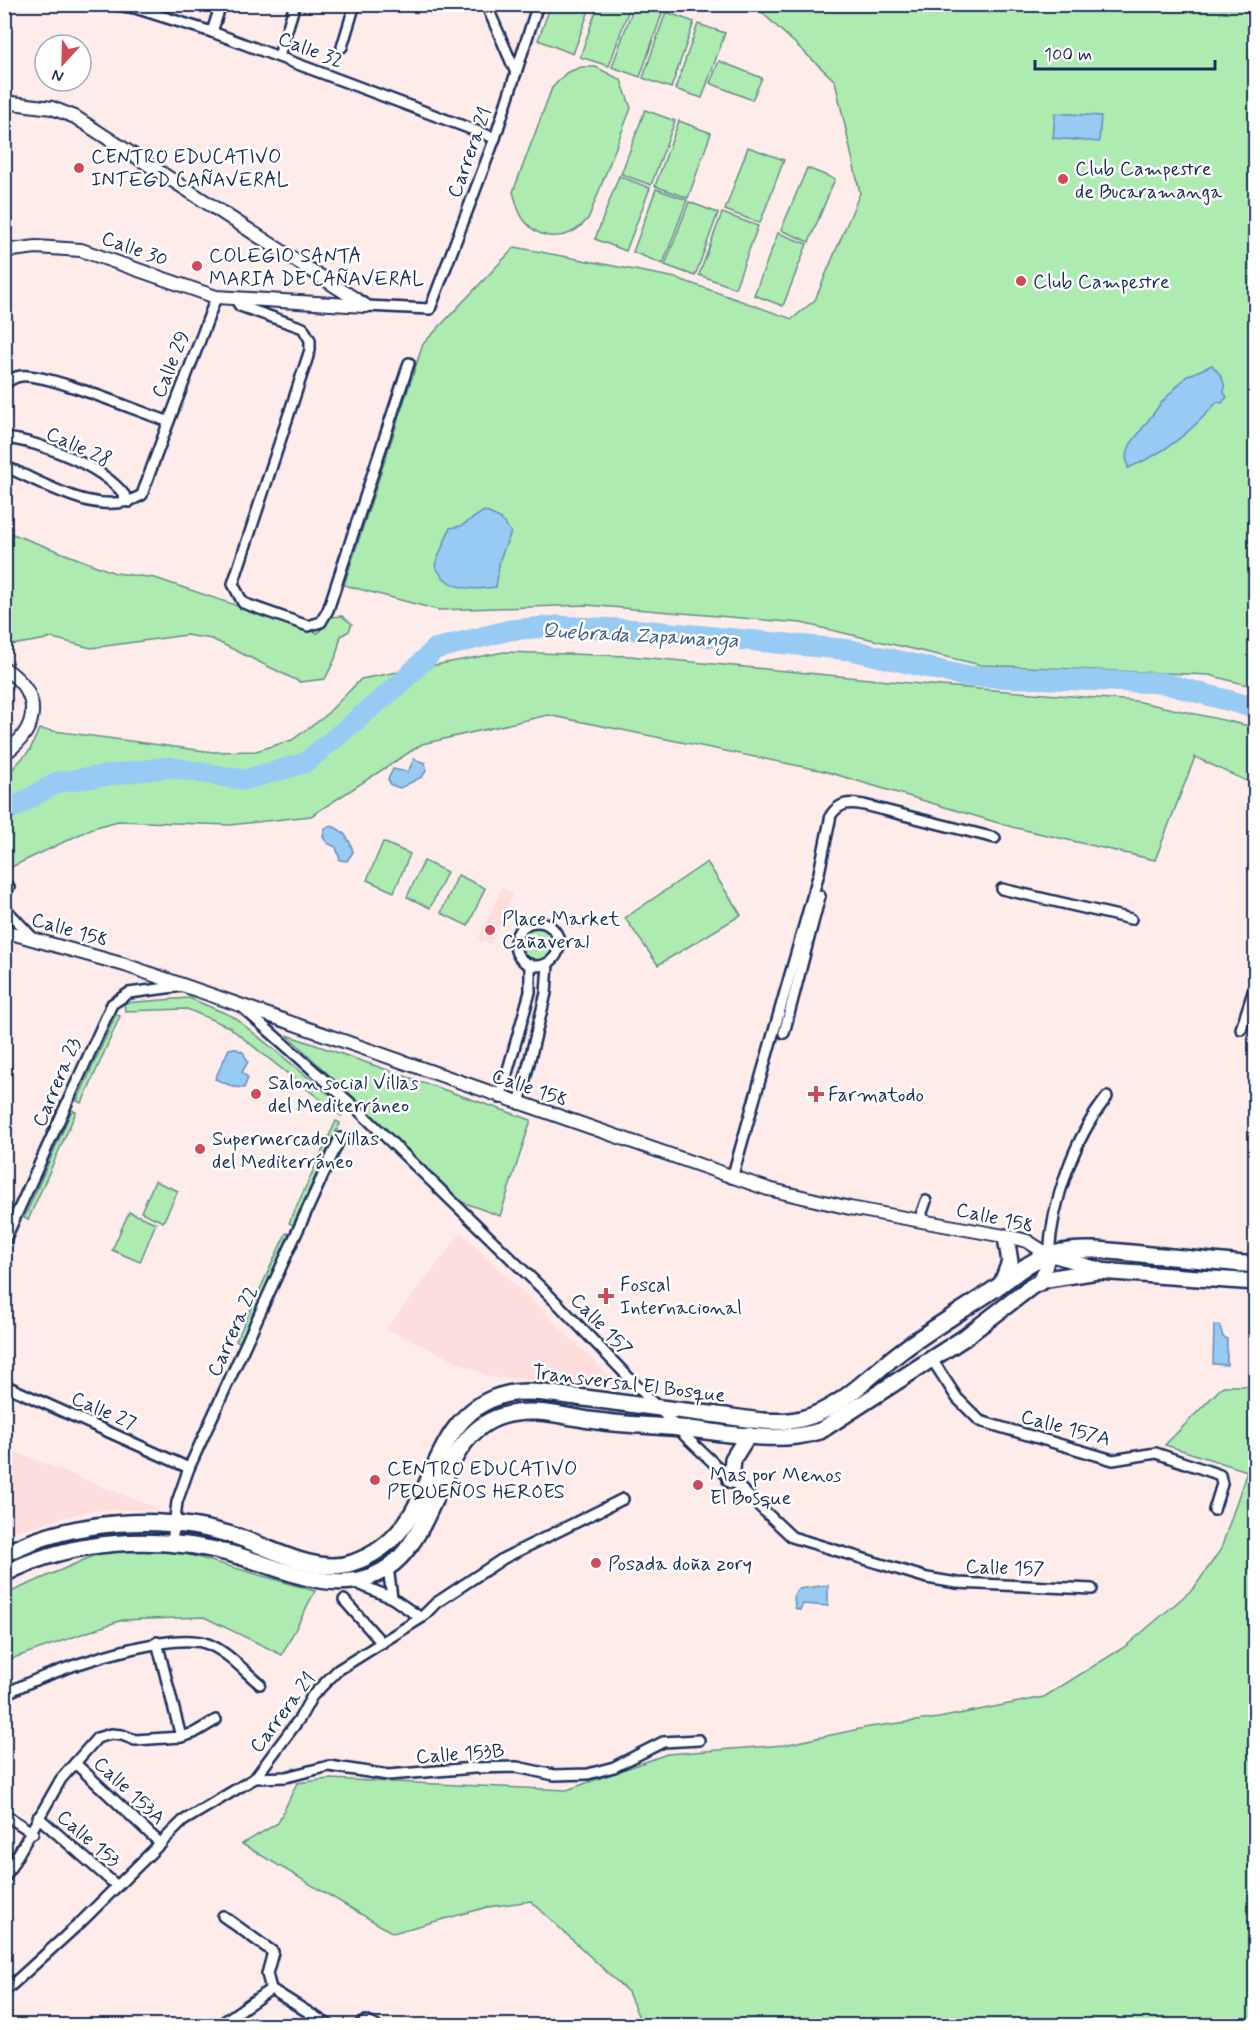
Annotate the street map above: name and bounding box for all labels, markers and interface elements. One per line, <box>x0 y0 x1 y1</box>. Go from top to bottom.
street label: Calle 32 <box>274 26 347 75</box>
north arrow <box>33 33 93 93</box>
scale bar <box>1035 33 1215 71</box>
text: 100 m <box>1044 43 1092 67</box>
text: N <box>49 64 67 87</box>
street label: Carrera 21 <box>442 103 499 202</box>
place label: CENTRO EDUCATIVO INTEGD CAÑAVERAL <box>91 144 289 194</box>
place label: Club Campestre de Bucaramanga <box>1075 156 1223 206</box>
marker: CENTRO EDUCATIVO INTEGD CAÑAVERAL <box>72 161 86 175</box>
marker: Club Campestre de Bucaramanga <box>1056 172 1070 186</box>
street label: Calle 30 <box>98 225 171 274</box>
place label: COLEGIO SANTA MARIA DE CAÑAVERAL <box>209 243 425 293</box>
marker: COLEGIO SANTA MARIA DE CAÑAVERAL <box>190 259 204 273</box>
place label: Club Campestre <box>1033 269 1170 296</box>
marker: Club Campestre <box>1014 274 1028 288</box>
street label: Calle 29 <box>146 327 197 402</box>
street label: Calle 28 <box>41 421 115 474</box>
water label: Quebrada Zapamanga <box>541 617 739 657</box>
place label: Place Market Cañaveral <box>502 906 620 956</box>
street label: Calle 158 <box>28 907 111 954</box>
marker: Place Market Cañaveral <box>483 923 497 937</box>
street label: Carrera 23 <box>26 1034 88 1131</box>
street label: Calle 158 <box>488 1063 571 1114</box>
place label: Salon social Villas del Mediterráneo <box>268 1070 419 1120</box>
place label: Farmatodo <box>828 1082 924 1109</box>
marker: Salon social Villas del Mediterráneo <box>249 1087 263 1101</box>
marker: Farmatodo <box>809 1087 823 1101</box>
place label: Supermercado Villas del Mediterráneo <box>212 1126 379 1176</box>
marker: Supermercado Villas del Mediterráneo <box>193 1142 207 1156</box>
street label: Calle 158 <box>953 1196 1036 1240</box>
place label: Foscal Internacional <box>620 1272 742 1322</box>
street label: Carrera 22 <box>201 1282 265 1381</box>
street label: Calle 157 <box>564 1287 638 1363</box>
marker: Foscal Internacional <box>597 1287 615 1305</box>
street label: Transversal El Bosque <box>531 1359 727 1410</box>
street label: Calle 27 <box>67 1385 140 1438</box>
street label: Calle 157A <box>1018 1403 1114 1453</box>
place label: CENTRO EDUCATIVO PEQUEÑOS HEROES <box>387 1456 578 1506</box>
place label: Mas por Menos El Bosque <box>710 1462 842 1512</box>
marker: CENTRO EDUCATIVO PEQUEÑOS HEROES <box>368 1473 382 1487</box>
marker: Mas por Menos El Bosque <box>691 1478 705 1492</box>
place label: Posada doña zory <box>608 1551 752 1578</box>
street label: Calle 157 <box>965 1554 1045 1583</box>
marker: Posada doña zory <box>589 1556 603 1570</box>
street label: Carrera 21 <box>244 1667 322 1759</box>
street label: Calle 153B <box>415 1738 505 1771</box>
street label: Calle 153A <box>87 1751 171 1831</box>
street label: Calle 153 <box>50 1804 126 1874</box>

